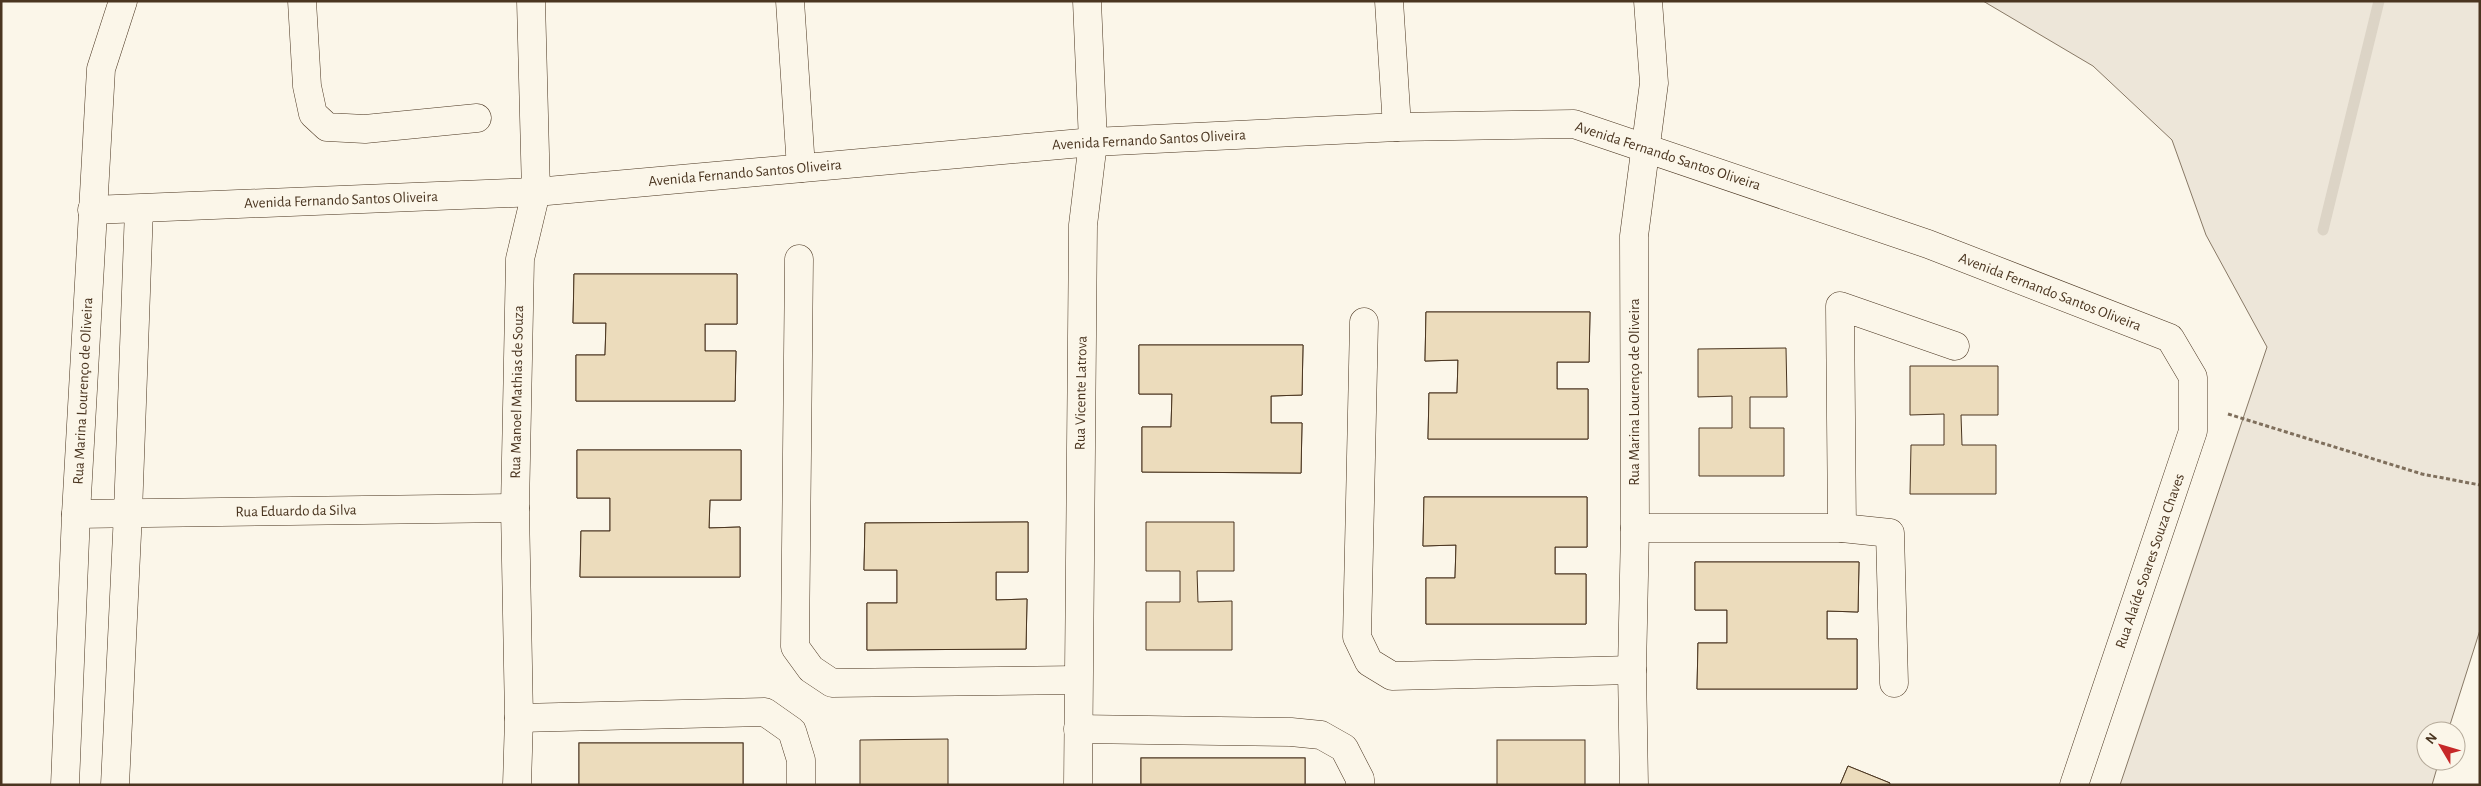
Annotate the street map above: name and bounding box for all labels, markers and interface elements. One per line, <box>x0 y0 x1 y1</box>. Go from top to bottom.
street label: Avenida Fernando Santos Oliveira <box>1573 119 1763 193</box>
street label: Avenida Fernando Santos Oliveira <box>1052 127 1246 153</box>
street label: Avenida Fernando Santos Oliveira <box>648 157 842 189</box>
street label: Avenida Fernando Santos Oliveira <box>244 189 438 211</box>
street label: Avenida Fernando Santos Oliveira <box>1957 250 2143 334</box>
street label: Rua Marina Lourenço de Oliveira <box>71 297 95 485</box>
street label: Rua Marina Lourenço de Oliveira <box>1627 298 1642 486</box>
street label: Rua Manoel Mathias de Souza <box>508 305 526 479</box>
street label: Rua Vicente Latrova <box>1073 336 1089 450</box>
street label: Rua Alaíde Soares Souza Chaves <box>2113 471 2187 651</box>
street label: Rua Eduardo da Silva <box>235 502 357 520</box>
north arrow <box>2416 721 2466 771</box>
text: N <box>2423 730 2440 747</box>

